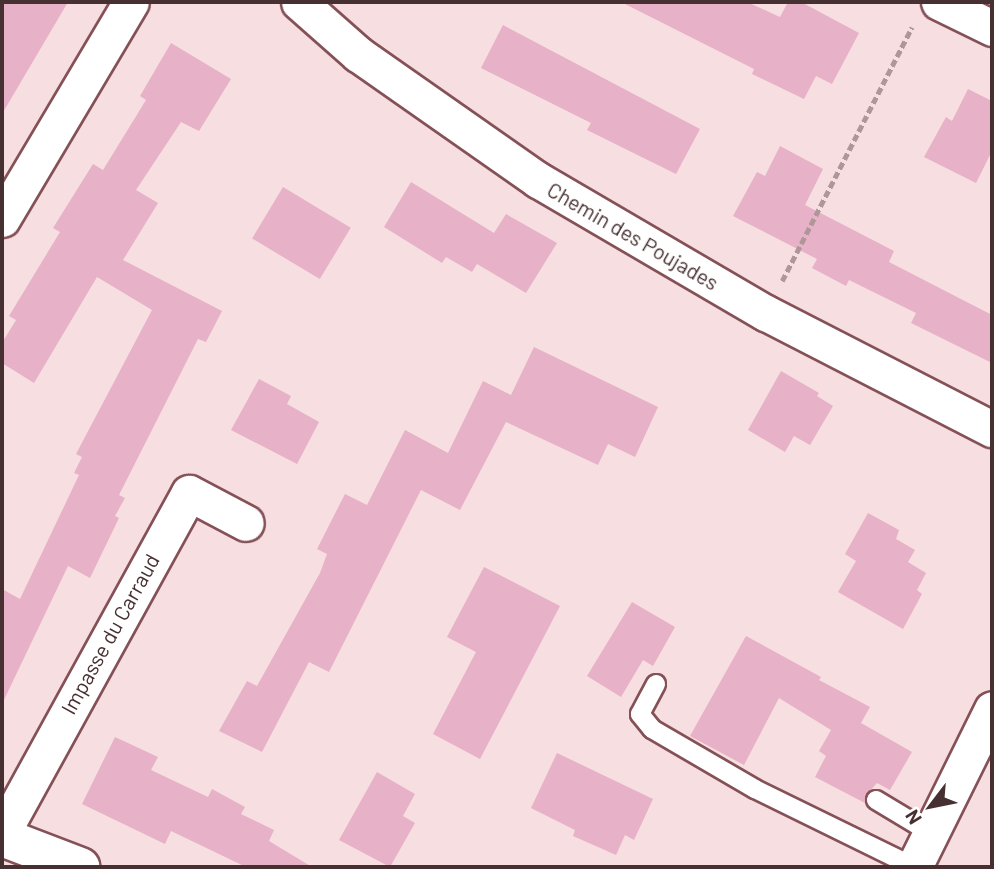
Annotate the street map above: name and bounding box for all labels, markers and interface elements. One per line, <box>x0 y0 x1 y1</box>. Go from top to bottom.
street label: Chemin des Poujades <box>543 177 723 295</box>
street label: Impasse du Carraud <box>56 549 164 719</box>
north arrow <box>896 771 966 841</box>
text: N <box>900 806 926 829</box>

